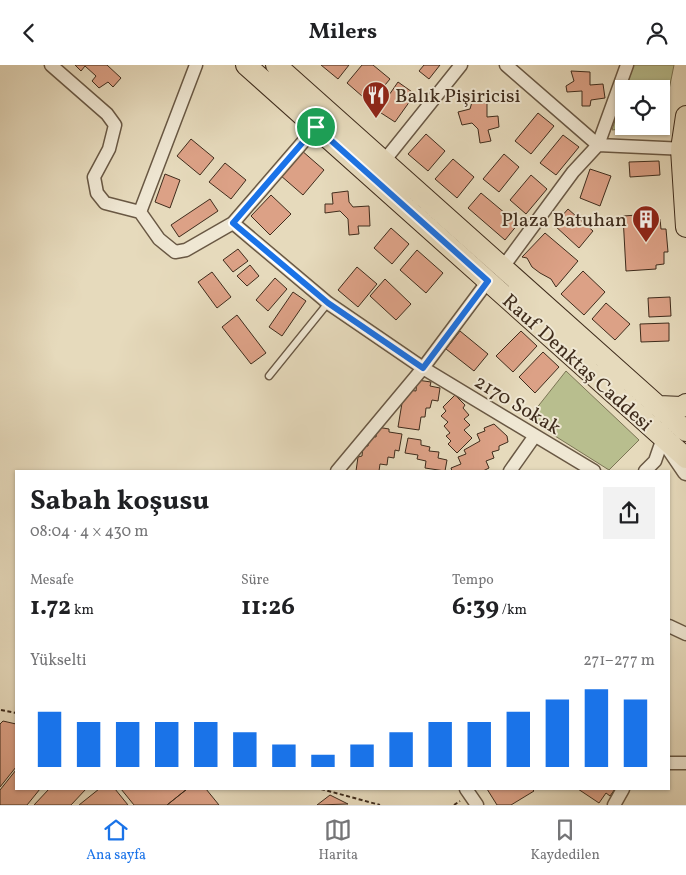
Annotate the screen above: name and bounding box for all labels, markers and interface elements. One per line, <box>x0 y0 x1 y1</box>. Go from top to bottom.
text: Milers <box>309 17 377 48</box>
icon: back <box>15 19 43 47</box>
icon: person <box>643 19 671 47</box>
restaurant icon: Balık Pişiricisi <box>361 80 391 119</box>
map controls <box>615 80 670 135</box>
button: locate <box>615 80 670 135</box>
place label: Balık Pişiricisi <box>395 83 520 111</box>
pin <box>295 106 337 148</box>
icon: arrive <box>302 113 330 141</box>
building icon: Plaza Batuhan <box>631 204 661 243</box>
place label: Plaza Batuhan <box>501 207 627 235</box>
street label: Rauf Denktaş Caddesi <box>495 288 658 439</box>
street label: 2170 Sokak <box>468 369 566 443</box>
text: Sabah koşusu <box>30 482 209 521</box>
button: share <box>603 487 655 539</box>
text: 08:04 · 4 × 430 m <box>30 521 148 543</box>
text: Mesafe <box>30 571 74 590</box>
text: Süre <box>241 571 269 590</box>
text: Tempo <box>452 571 494 590</box>
text: 1.72 <box>30 590 71 625</box>
text: 11:26 <box>241 590 295 625</box>
text: 6:39 <box>452 590 499 625</box>
text: km <box>71 601 94 620</box>
text: /km <box>499 601 527 620</box>
text: Yükselti <box>30 650 87 672</box>
text: 271–277 m <box>583 650 655 672</box>
tab: Ana sayfa <box>86 816 146 865</box>
tab: Harita <box>319 816 358 865</box>
tab: Kaydedilen <box>530 816 600 865</box>

